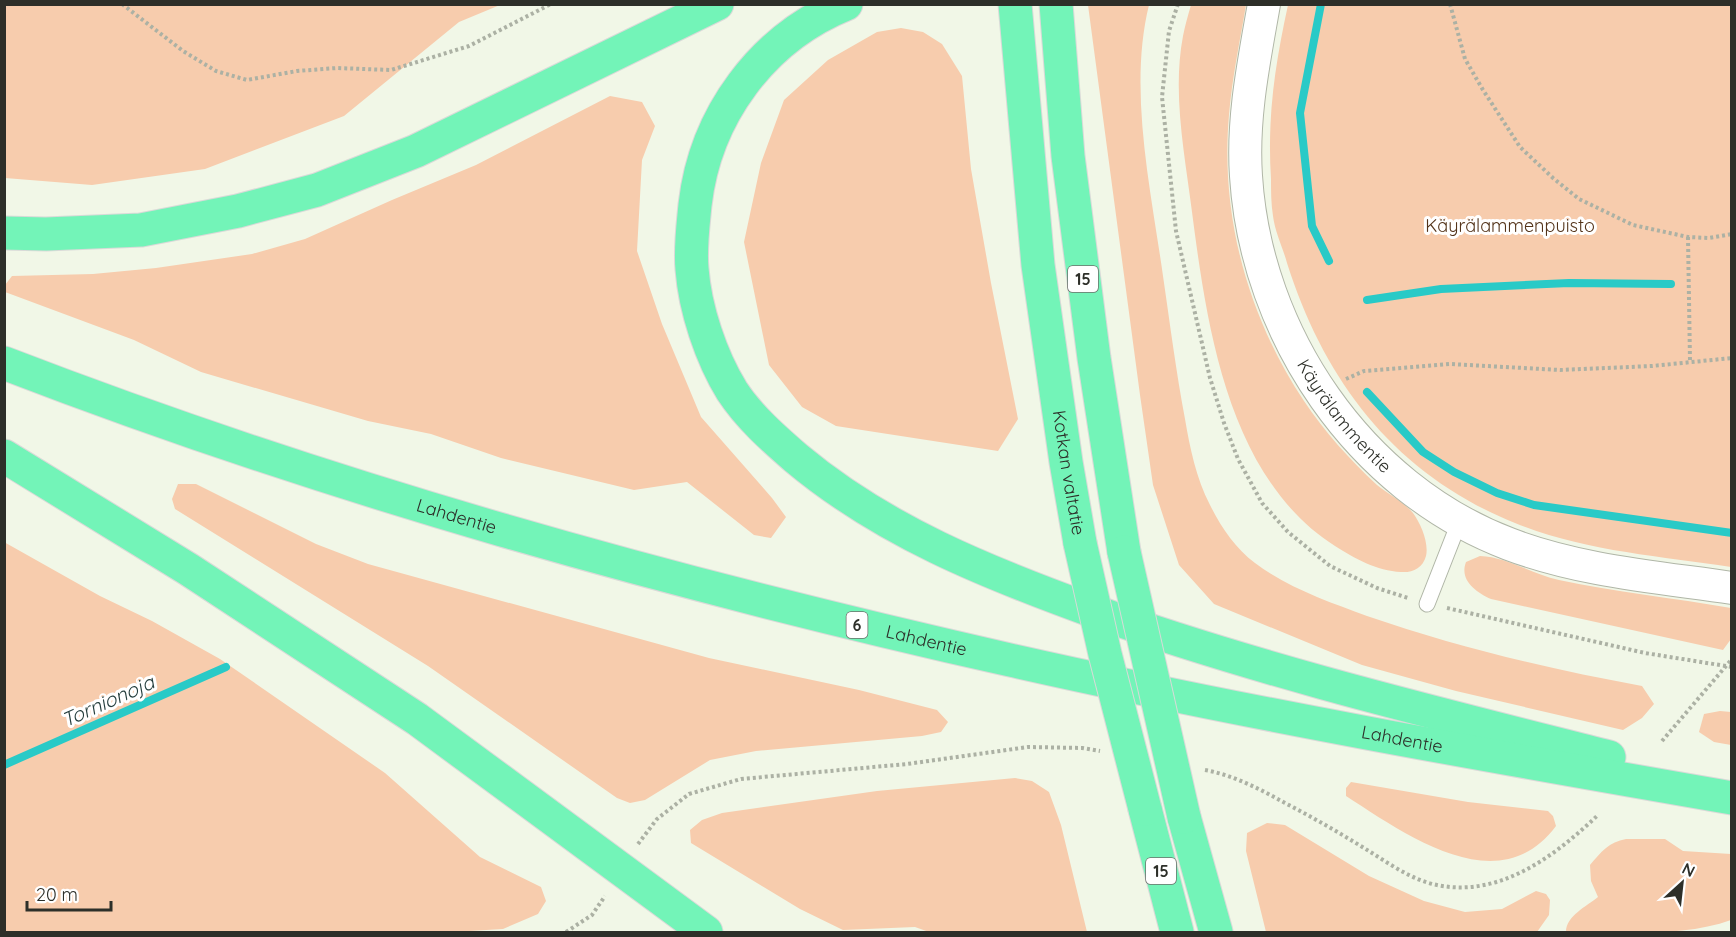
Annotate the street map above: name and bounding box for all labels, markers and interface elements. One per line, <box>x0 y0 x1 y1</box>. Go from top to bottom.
park label: Käyrälammenpuisto <box>1425 214 1595 237</box>
road number: 15 <box>1068 266 1098 292</box>
street label: Käyrälammentie <box>1292 355 1397 478</box>
street label: Kotkan valtatie <box>1048 409 1090 537</box>
street label: Lahdentie <box>414 493 499 539</box>
road number: 6 <box>846 612 868 638</box>
street label: Lahdentie <box>884 620 969 661</box>
water label: Tornionoja <box>58 668 160 732</box>
street label: Lahdentie <box>1360 720 1445 758</box>
north arrow <box>1652 853 1712 913</box>
road number: 15 <box>1146 858 1176 884</box>
text: N <box>1679 858 1699 881</box>
scale bar <box>27 874 111 912</box>
text: 20 m <box>36 883 78 906</box>

